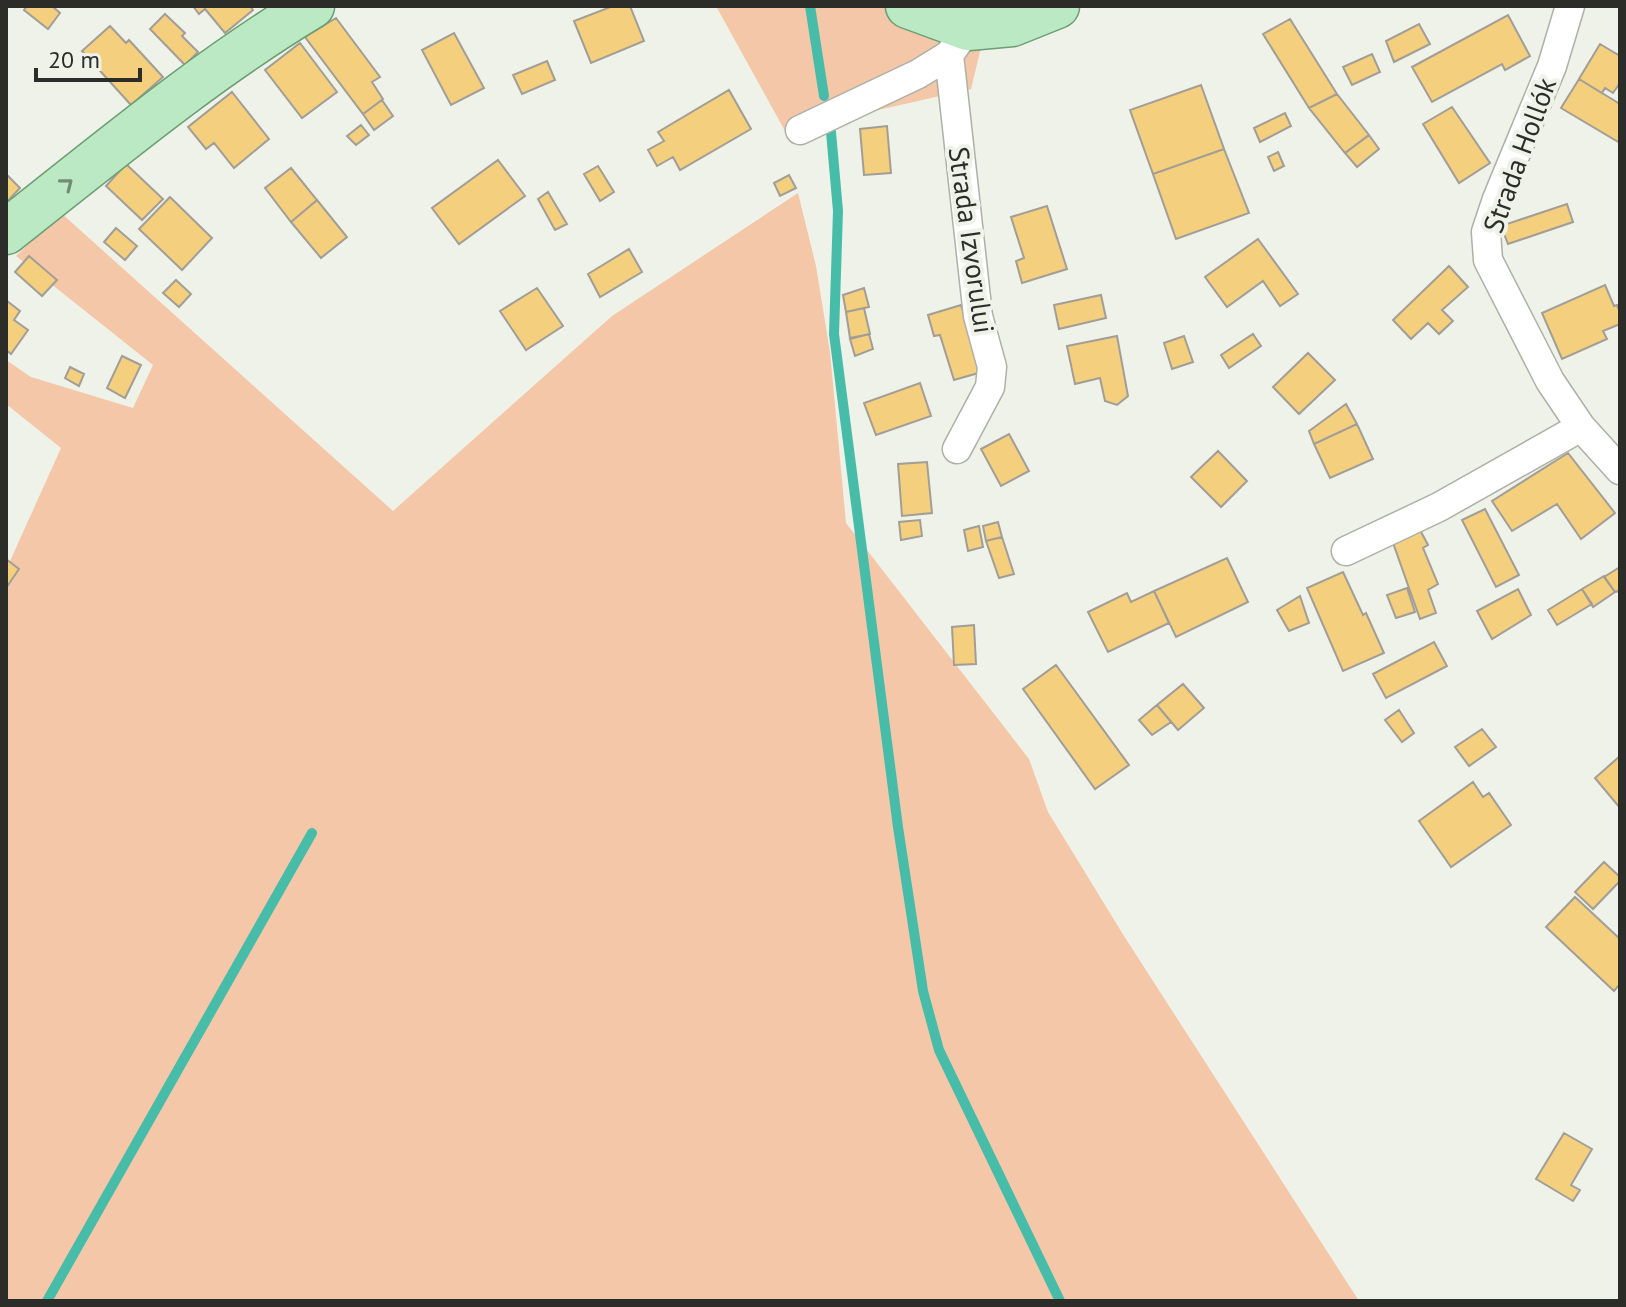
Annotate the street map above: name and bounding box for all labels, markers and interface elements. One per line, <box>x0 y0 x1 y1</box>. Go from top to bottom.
scale bar <box>36 32 140 82</box>
text: 20 m <box>48 44 100 75</box>
street label: Strada Hollók <box>1474 72 1564 238</box>
street label: Strada Izvorului <box>941 144 1003 336</box>
one-way arrow <box>58 179 73 193</box>

